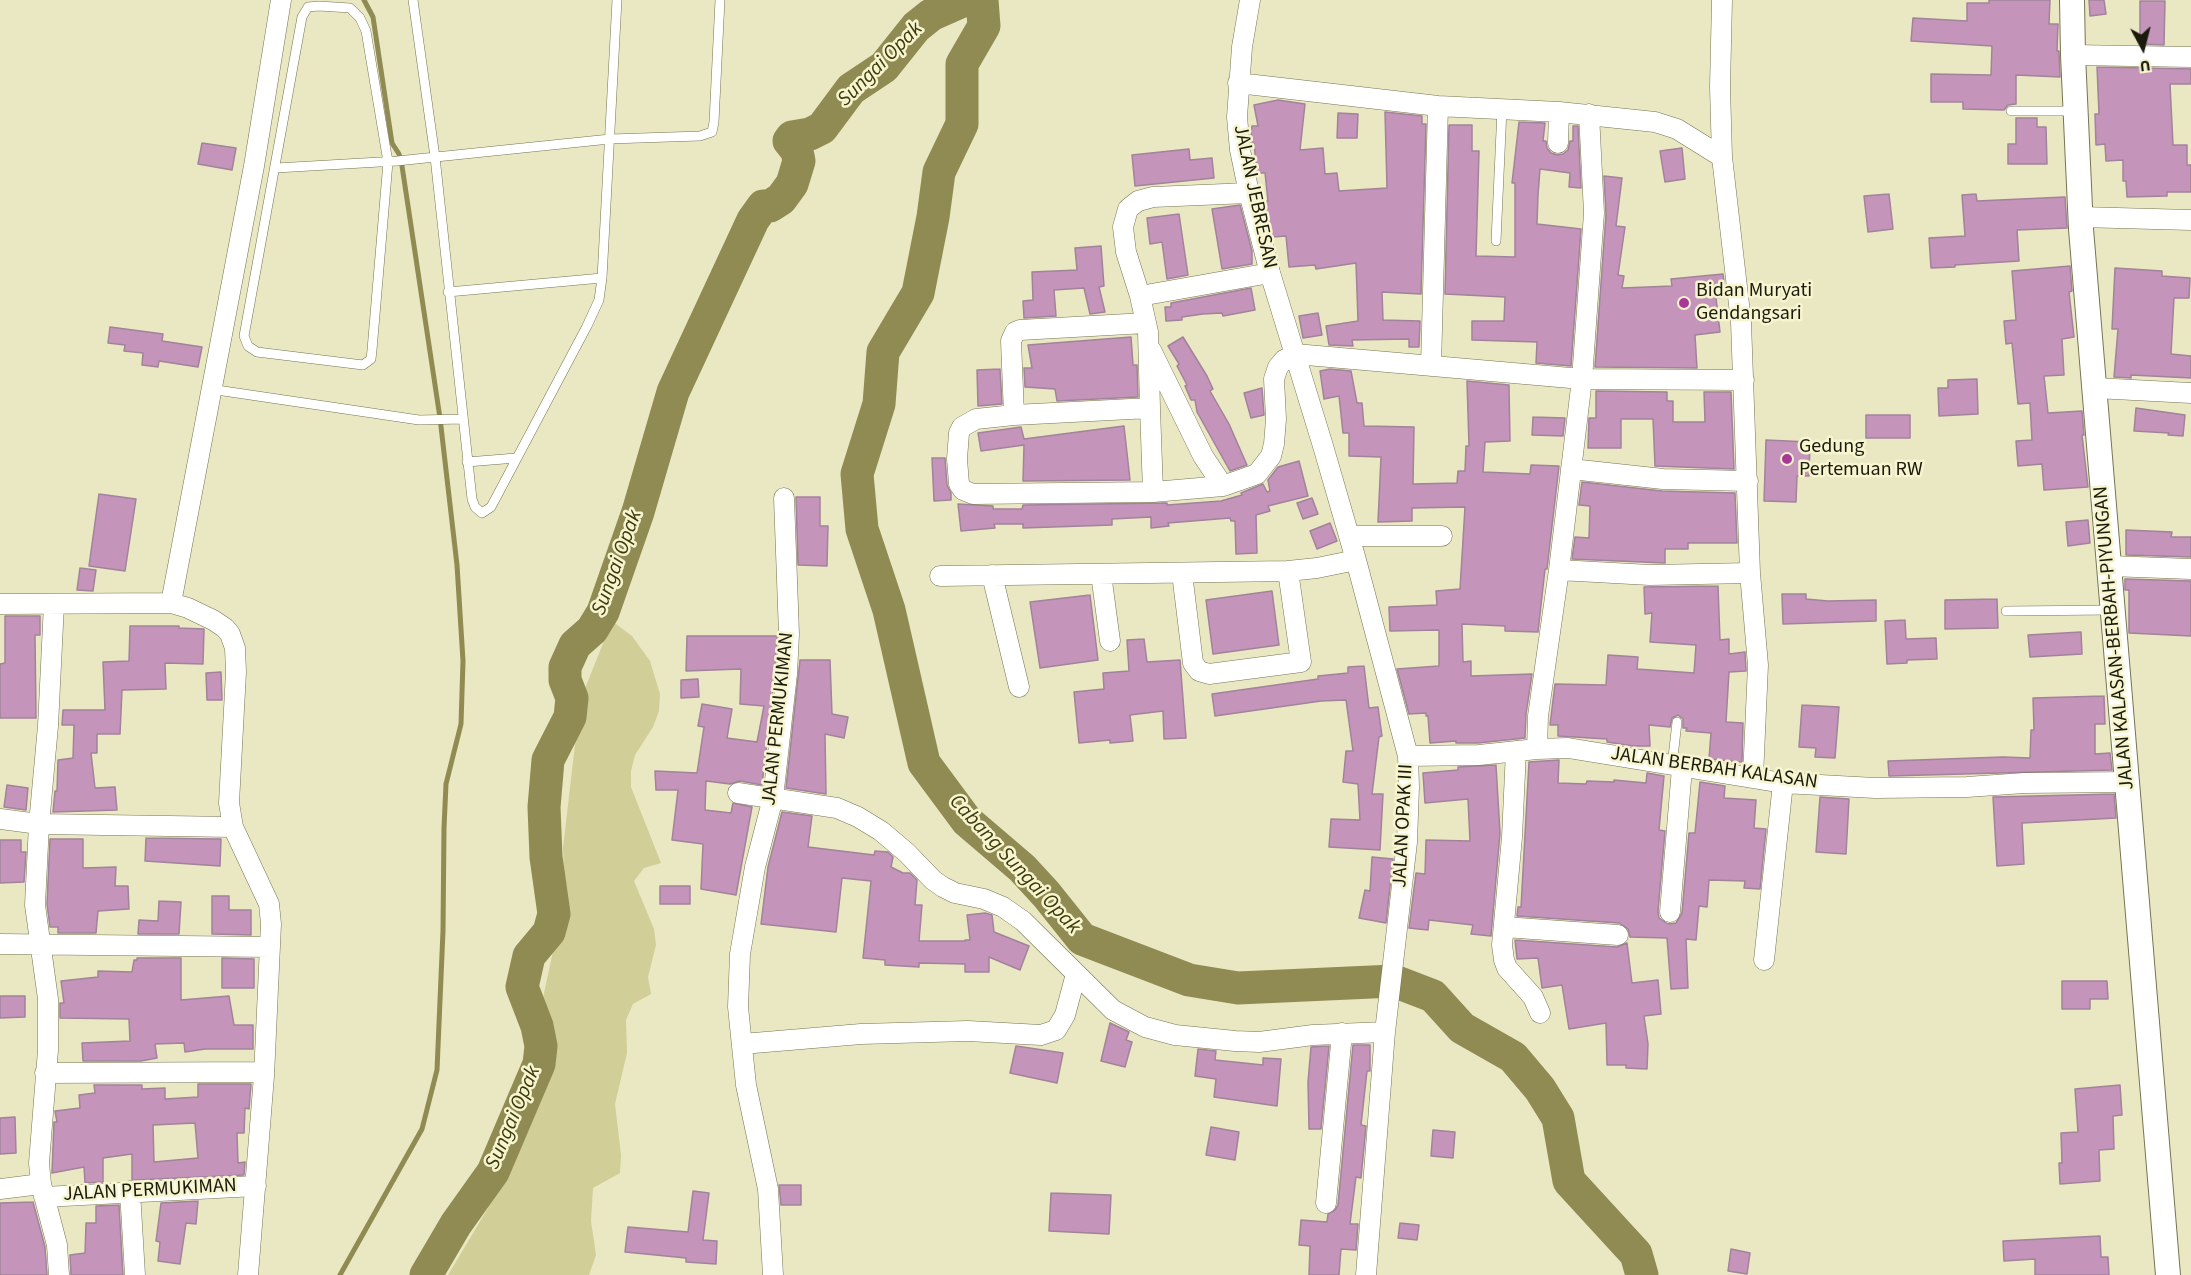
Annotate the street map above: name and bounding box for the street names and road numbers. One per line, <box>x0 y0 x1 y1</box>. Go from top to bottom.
street label: JALAN JEBRESAN <box>1227 123 1281 271</box>
street label: JALAN KALASAN-BERBAH-PIYUNGAN <box>2090 485 2140 791</box>
street label: JALAN PERMUKIMAN <box>758 631 800 807</box>
street label: JALAN BERBAH KALASAN <box>1609 743 1819 795</box>
street label: JALAN OPAK III <box>1389 764 1419 888</box>
street label: JALAN PERMUKIMAN <box>63 1174 237 1208</box>

